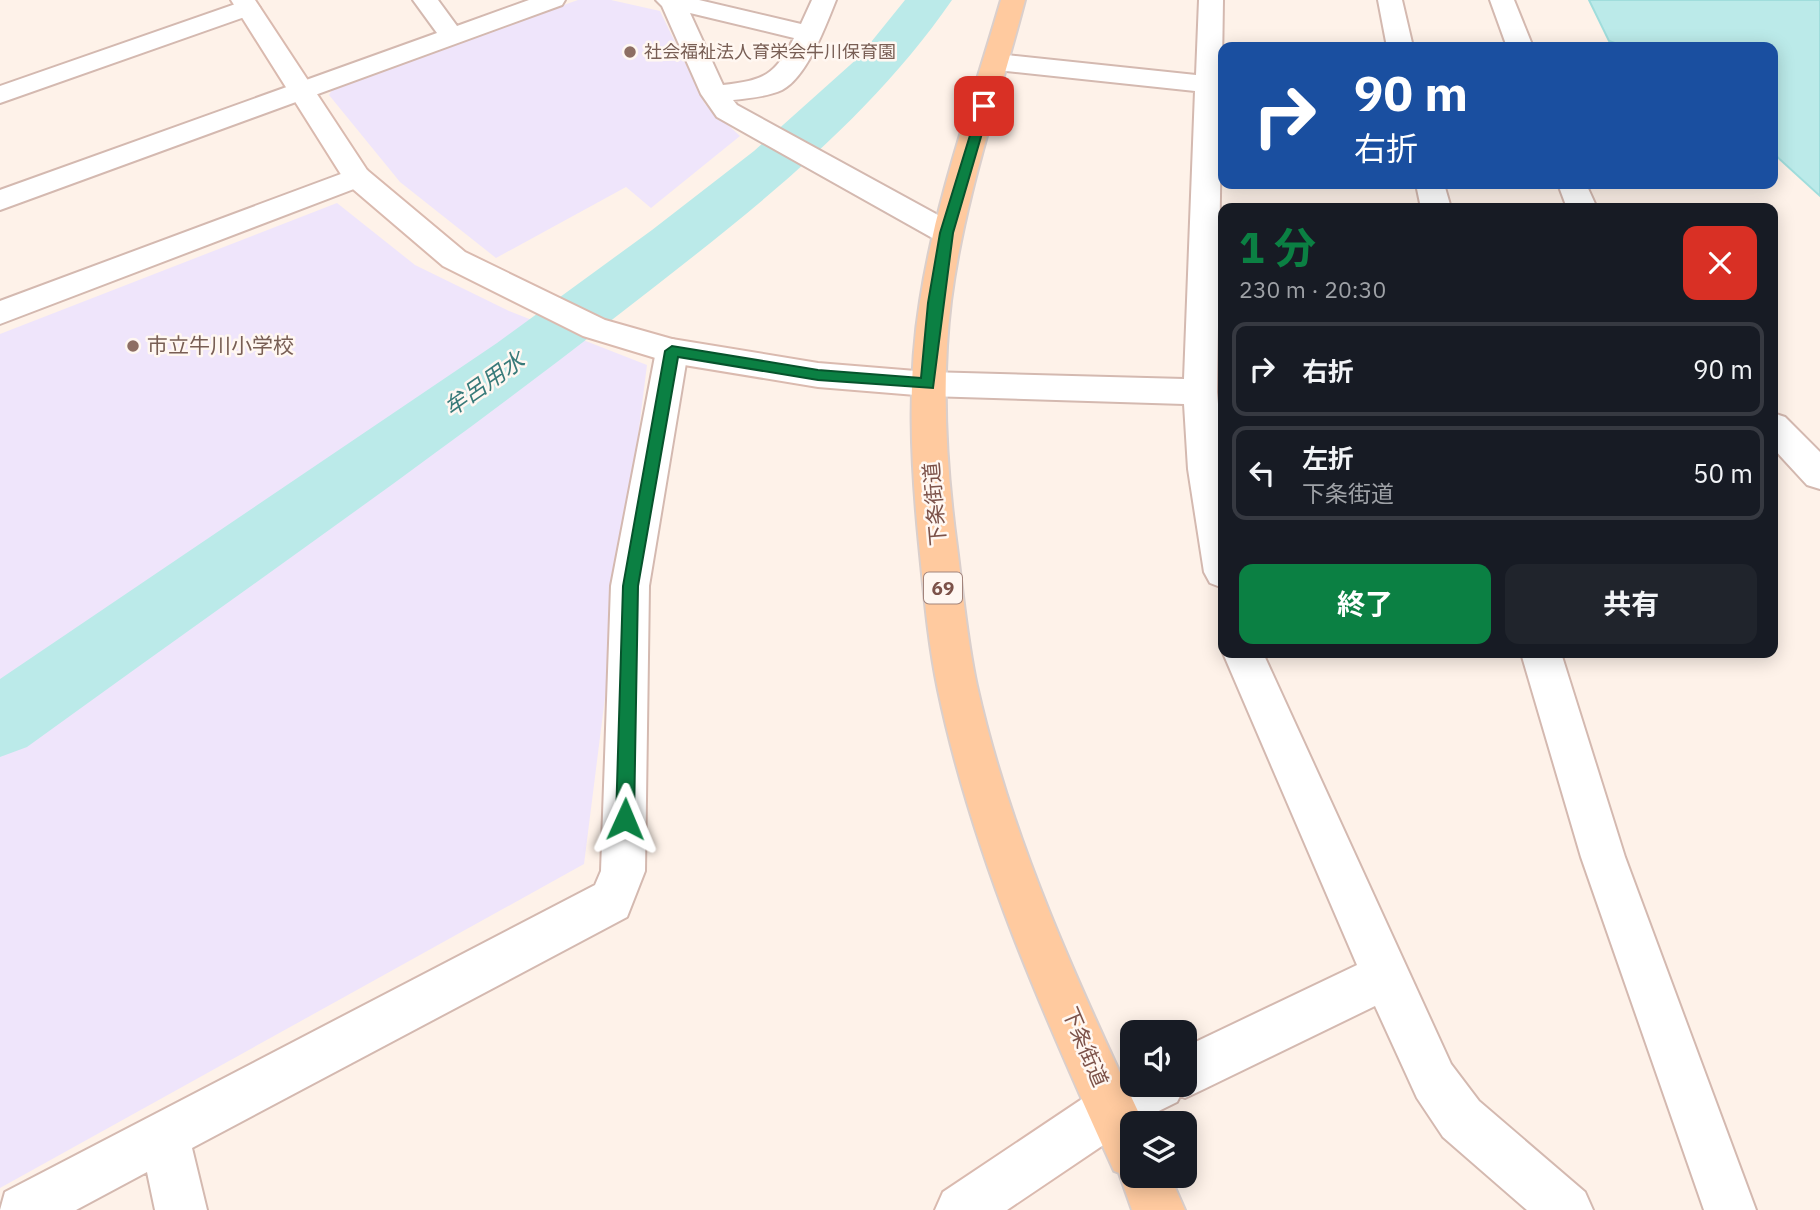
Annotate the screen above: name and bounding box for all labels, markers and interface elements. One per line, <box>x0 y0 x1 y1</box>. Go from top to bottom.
place label: 社会福祉法人育栄会牛川保育園 <box>644 40 896 63</box>
marker: 社会福祉法人育栄会牛川保育園 <box>622 44 638 60</box>
text: 90 m <box>1354 61 1468 124</box>
icon: right <box>1239 70 1330 161</box>
pin <box>954 76 1014 136</box>
icon: arrive <box>965 87 1003 125</box>
text: 右折 <box>1354 127 1418 169</box>
text: 1 分 <box>1239 220 1316 275</box>
button: close <box>1683 226 1757 300</box>
text: 230 m · 20:30 <box>1239 274 1386 304</box>
place label: 市立牛川小学校 <box>147 331 294 359</box>
marker: 市立牛川小学校 <box>125 338 141 354</box>
water label: 牟呂用水 <box>437 343 532 422</box>
icon: right <box>1243 350 1281 388</box>
text: 90 m <box>1693 352 1753 386</box>
text: 右折 <box>1302 354 1354 388</box>
text: 左折 <box>1302 441 1354 475</box>
icon: left <box>1243 454 1281 492</box>
text: 50 m <box>1693 456 1753 490</box>
street label: 下条街道 <box>916 461 952 547</box>
text: 下条街道 <box>1302 478 1394 508</box>
button: 終了 <box>1239 564 1491 644</box>
button: 共有 <box>1505 564 1757 644</box>
road number: 69 <box>924 572 962 604</box>
position arrow <box>588 782 662 856</box>
street label: 下条街道 <box>1057 1002 1115 1091</box>
map controls <box>1120 1020 1197 1188</box>
button: sound <box>1120 1020 1197 1097</box>
button: layers <box>1120 1111 1197 1188</box>

